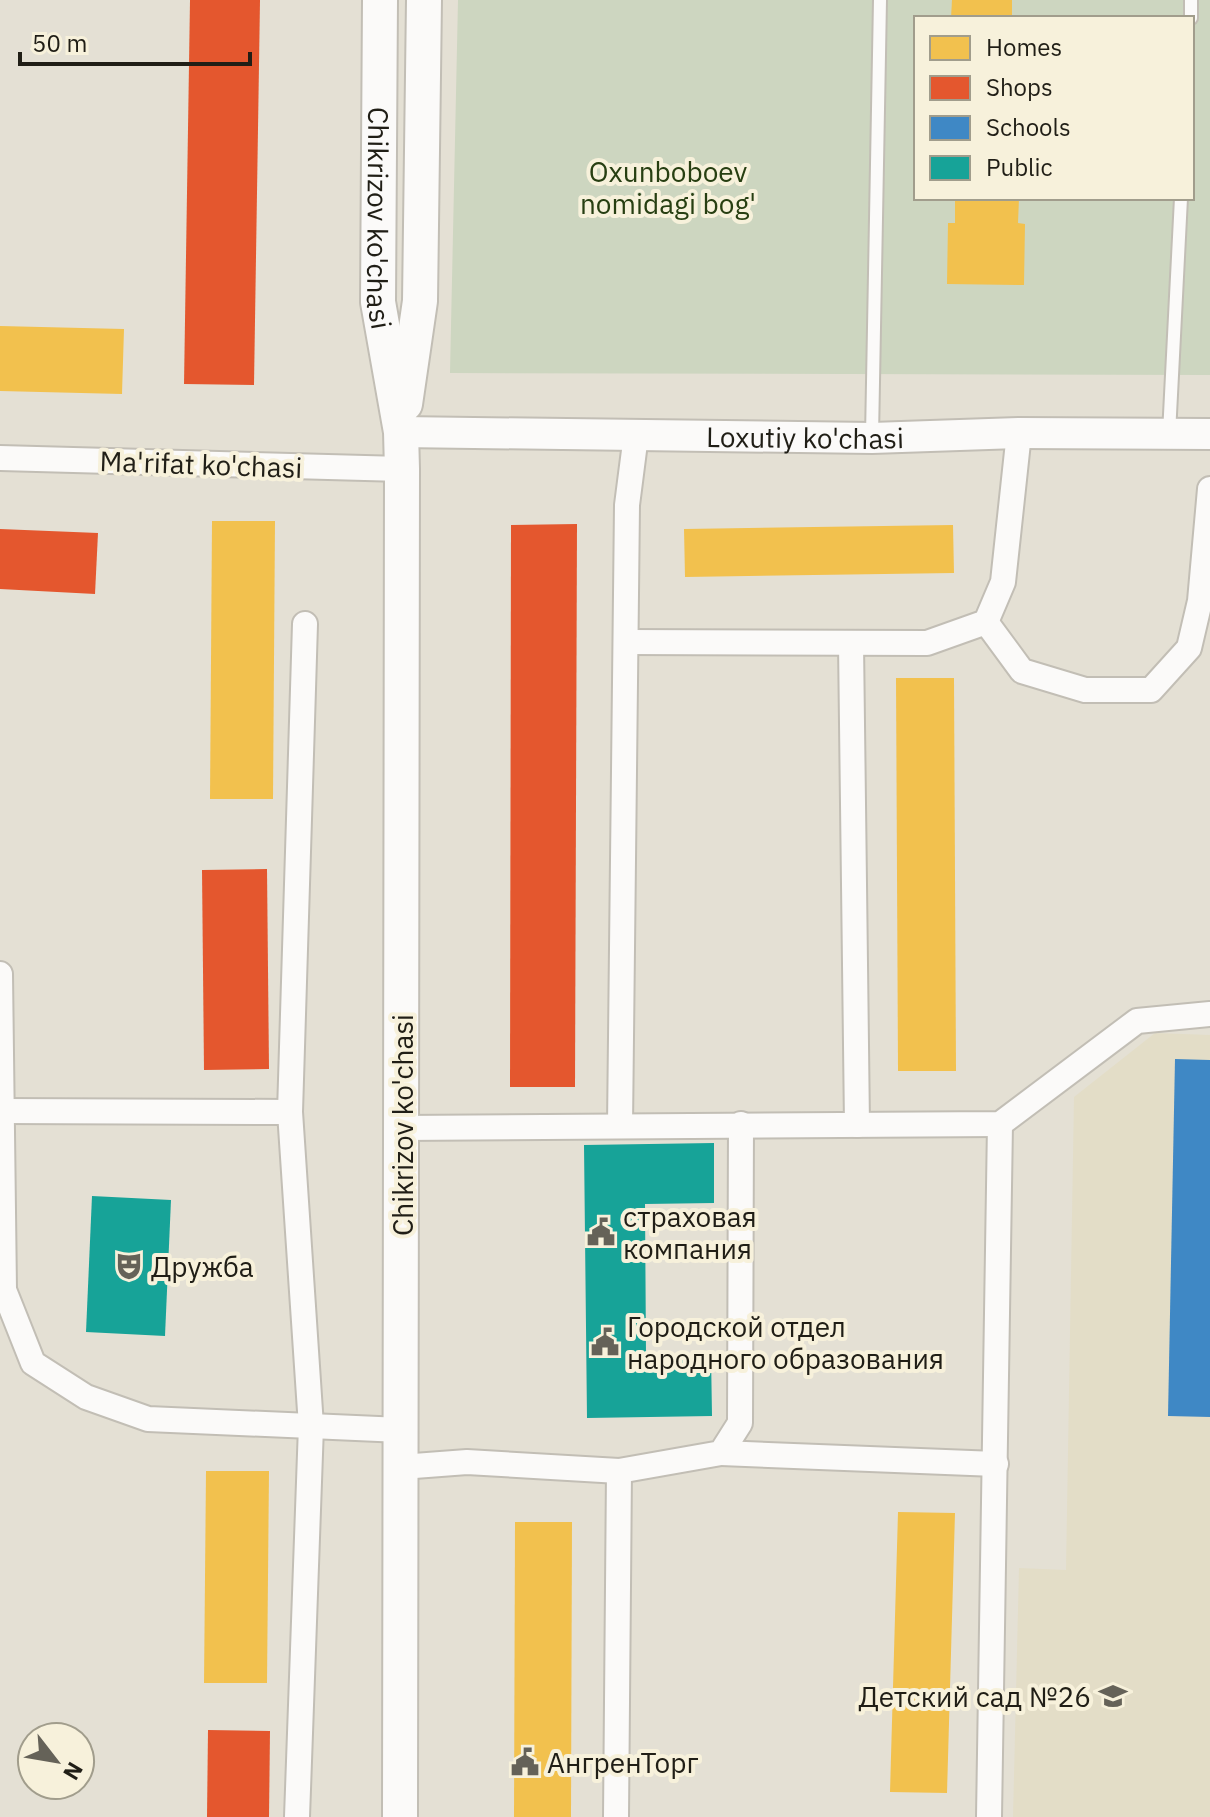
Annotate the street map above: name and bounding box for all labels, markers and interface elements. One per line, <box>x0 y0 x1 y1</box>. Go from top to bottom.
scale bar <box>20 16 250 66</box>
legend <box>914 16 1194 200</box>
text: 50 m <box>32 27 87 59</box>
text: Homes <box>986 31 1062 63</box>
text: Shops <box>986 71 1053 103</box>
street label: Chikrizov ko'chasi <box>359 107 401 332</box>
text: Schools <box>986 111 1071 143</box>
text: Public <box>986 151 1053 183</box>
park label: Oxunboboev nomidagi bog' <box>580 153 756 222</box>
street label: Loxutiy ko'chasi <box>706 417 905 457</box>
street label: Ma'rifat ko'chasi <box>99 442 303 486</box>
street label: Chikrizov ko'chasi <box>384 1014 421 1236</box>
place label: страховая компания <box>623 1198 757 1267</box>
public building icon: страховая компания <box>586 1217 616 1247</box>
place label: Дружба <box>151 1248 254 1285</box>
theatre icon: Дружба <box>114 1251 144 1281</box>
place label: Городской отдел народного образования <box>627 1308 944 1377</box>
public building icon: Городской отдел народного образования <box>590 1327 620 1357</box>
place label: Детский сад №26 <box>859 1678 1091 1715</box>
school or university icon: Детский сад №26 <box>1098 1681 1128 1711</box>
north arrow <box>16 1721 96 1801</box>
place label: АнгренТорг <box>547 1744 699 1781</box>
public building icon: АнгренТорг <box>510 1747 540 1777</box>
text: N <box>57 1757 90 1786</box>

